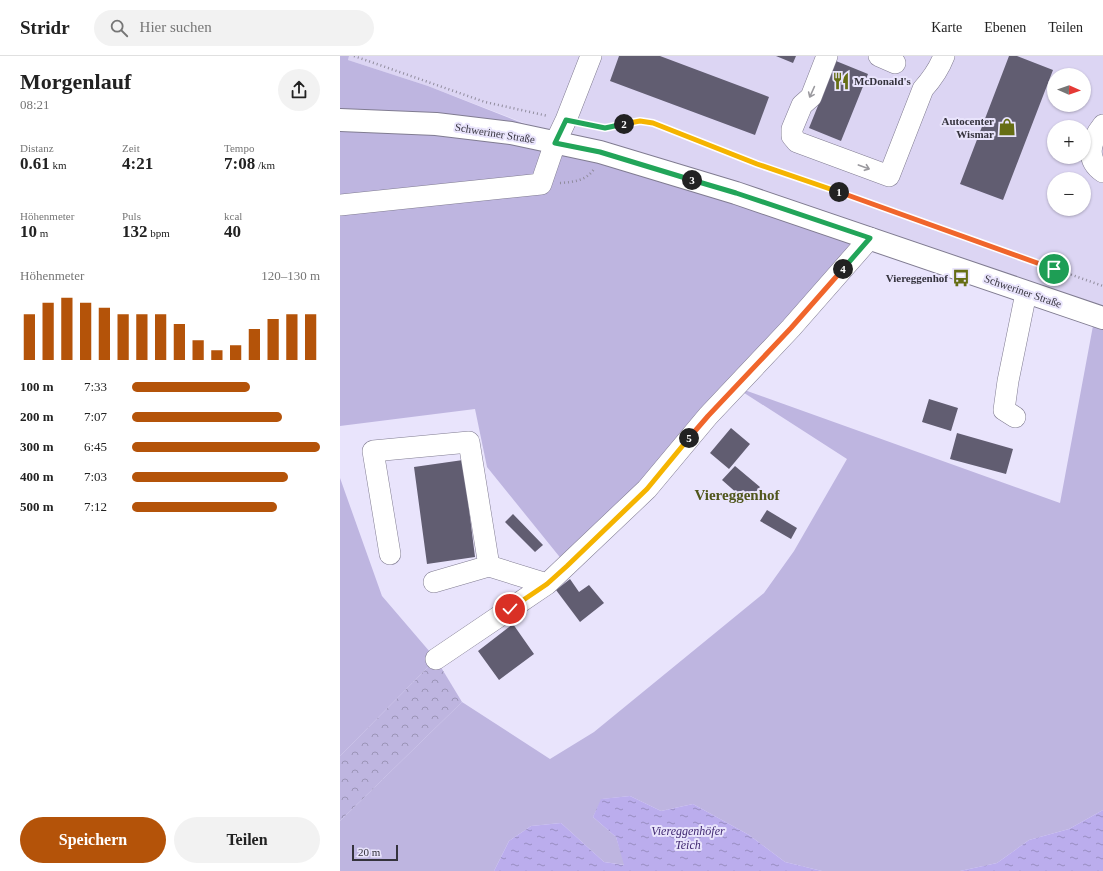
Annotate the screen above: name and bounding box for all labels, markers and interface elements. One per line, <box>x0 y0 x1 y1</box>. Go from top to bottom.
search box <box>94 10 374 46</box>
text: Stridr <box>20 17 70 38</box>
icon: search <box>108 17 130 39</box>
text: Hier suchen <box>140 19 212 35</box>
text: Karte <box>931 20 962 35</box>
text: Ebenen <box>984 20 1026 35</box>
text: Teilen <box>1048 20 1083 35</box>
north arrow <box>1047 68 1091 112</box>
map controls <box>1047 68 1091 216</box>
text: Morgenlauf <box>20 69 131 94</box>
button: share <box>278 69 320 111</box>
restaurant icon: McDonald's <box>831 71 851 91</box>
place label: McDonald's <box>854 75 912 87</box>
one-way arrow <box>808 86 816 98</box>
text: 08:21 <box>20 97 50 112</box>
pin: 2 <box>614 114 634 134</box>
place label: Autocenter Wismar <box>941 115 994 140</box>
shop icon: Autocenter Wismar <box>997 117 1017 137</box>
text: 2 <box>621 118 627 130</box>
button: + <box>1047 120 1091 164</box>
street label: Schweriner Straße <box>454 121 536 145</box>
text: Distanz <box>20 142 54 154</box>
text: Zeit <box>122 142 140 154</box>
text: Tempo <box>224 142 254 154</box>
text: 0.61 <box>20 154 50 173</box>
text: 4:21 <box>122 154 153 173</box>
text: 7:08 <box>224 154 255 173</box>
text: km <box>50 159 67 171</box>
text: /km <box>255 159 275 171</box>
one-way arrow <box>858 163 870 171</box>
pin: 3 <box>682 170 702 190</box>
button: − <box>1047 172 1091 216</box>
text: 3 <box>689 174 695 186</box>
pin: 1 <box>829 182 849 202</box>
text: 1 <box>836 186 842 198</box>
text: Höhenmeter <box>20 210 74 222</box>
text: Puls <box>122 210 141 222</box>
text: kcal <box>224 210 242 222</box>
text: 10 <box>20 222 37 241</box>
text: 132 <box>122 222 148 241</box>
text: 40 <box>224 222 241 241</box>
text: m <box>37 227 48 239</box>
text: bpm <box>148 227 170 239</box>
pin <box>1037 252 1071 286</box>
icon: arrive <box>1043 258 1065 280</box>
pin: 4 <box>833 259 853 279</box>
text: 4 <box>840 263 846 275</box>
text: Höhenmeter <box>20 268 84 283</box>
text: 120–130 m <box>261 268 320 283</box>
bus stop icon: Viereggenhof <box>951 268 971 288</box>
place label: Viereggenhof <box>886 272 948 284</box>
street label: Schweriner Straße <box>983 272 1063 310</box>
text: 100 m <box>20 379 54 394</box>
text: 7:33 <box>84 379 107 394</box>
text: 200 m <box>20 409 54 424</box>
text: 7:07 <box>84 409 107 424</box>
pin: 5 <box>679 428 699 448</box>
text: 5 <box>686 432 692 444</box>
text: 300 m <box>20 439 54 454</box>
text: 6:45 <box>84 439 107 454</box>
text: 400 m <box>20 469 54 484</box>
text: 7:03 <box>84 469 107 484</box>
district label: Viereggenhof <box>695 487 780 503</box>
text: 500 m <box>20 499 54 514</box>
text: 7:12 <box>84 499 107 514</box>
pin <box>493 592 527 626</box>
icon: check <box>499 598 521 620</box>
button: Speichern <box>20 817 166 863</box>
button: Teilen <box>174 817 320 863</box>
water label: Viereggenhöfer Teich <box>651 824 725 852</box>
scale bar <box>352 843 398 862</box>
text: 20 m <box>358 846 380 858</box>

